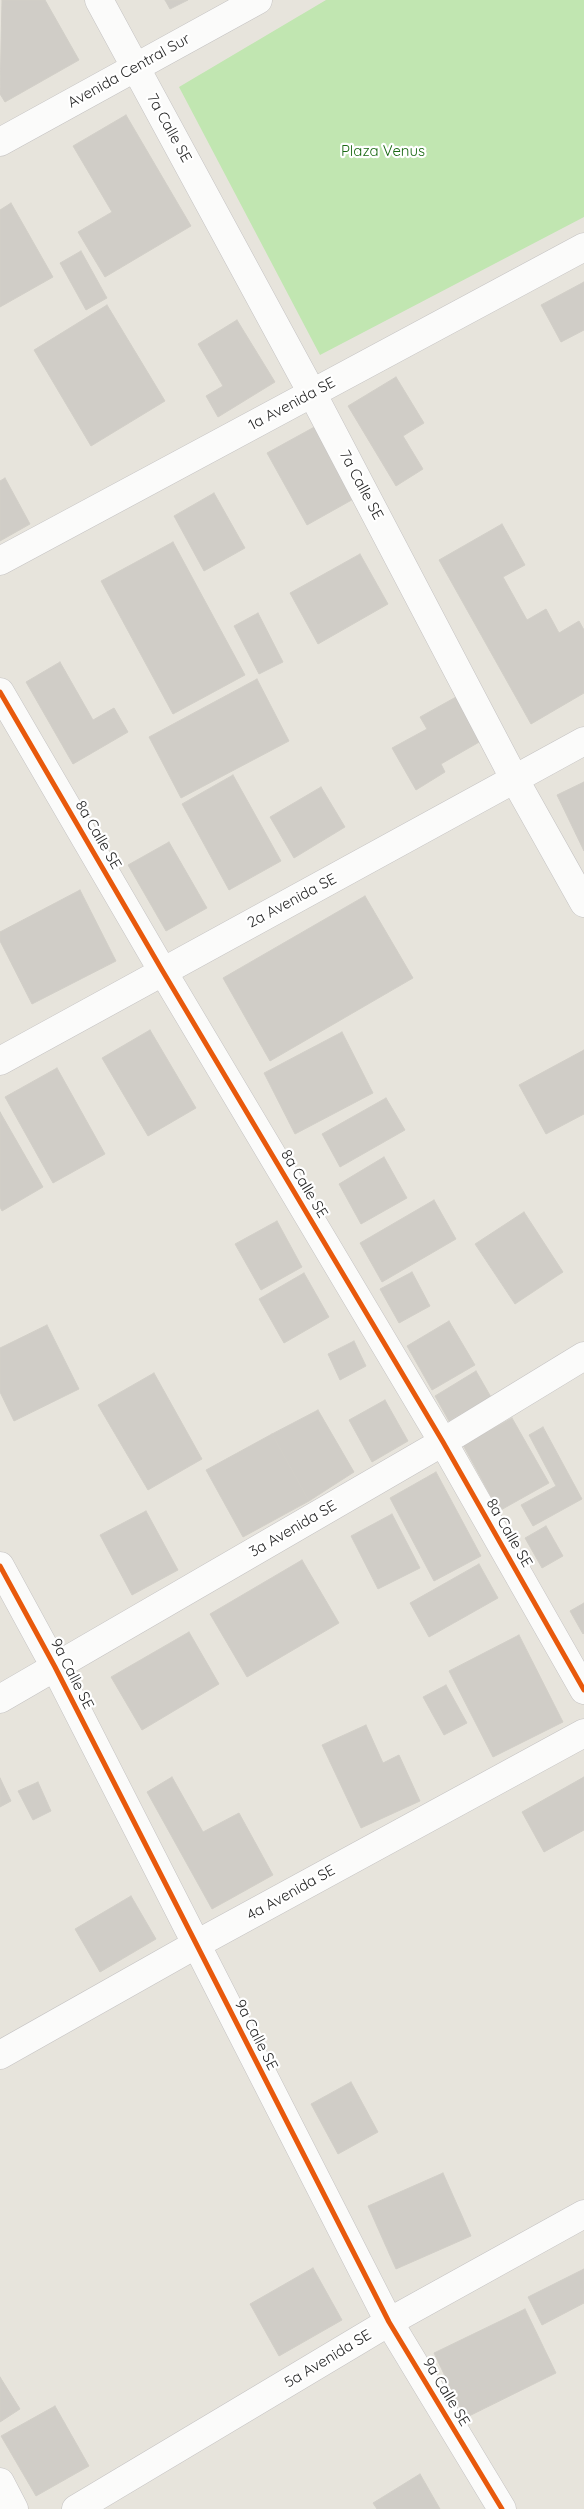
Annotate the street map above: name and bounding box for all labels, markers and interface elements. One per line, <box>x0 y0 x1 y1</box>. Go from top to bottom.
street label: Avenida Central Sur <box>65 30 193 112</box>
street label: 7a Calle SE <box>143 90 195 166</box>
park label: Plaza Venus <box>341 142 425 160</box>
street label: 1a Avenida SE <box>246 374 338 434</box>
street label: 7a Calle SE <box>335 447 387 523</box>
street label: 8a Calle SE <box>71 797 125 873</box>
street label: 2a Avenida SE <box>244 870 340 932</box>
street label: 8a Calle SE <box>277 1147 331 1221</box>
street label: 8a Calle SE <box>482 1495 536 1571</box>
street label: 3a Avenida SE <box>246 1497 340 1561</box>
street label: 9a Calle SE <box>47 1636 97 1712</box>
street label: 4a Avenida SE <box>244 1861 338 1925</box>
street label: 9a Calle SE <box>231 1997 281 2073</box>
street label: 5a Avenida SE <box>281 2326 375 2392</box>
street label: 9a Calle SE <box>419 2354 473 2430</box>

